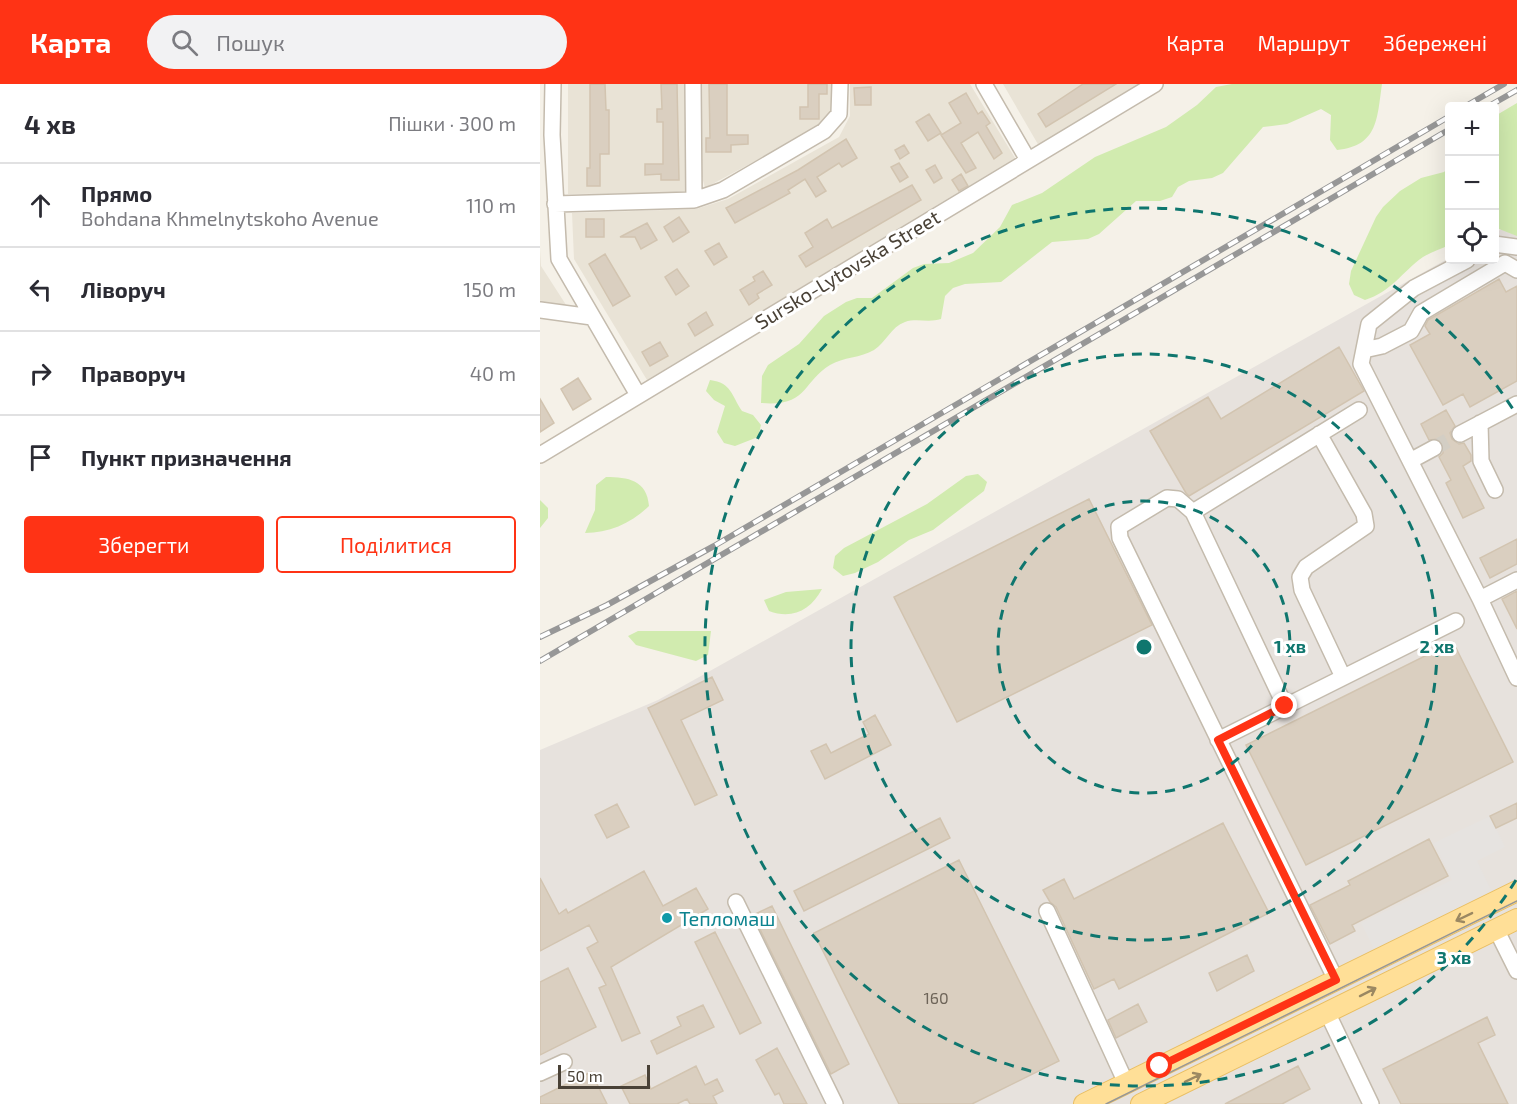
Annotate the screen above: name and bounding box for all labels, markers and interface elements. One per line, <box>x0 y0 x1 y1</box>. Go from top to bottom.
search box <box>147 15 567 69</box>
text: Карта <box>30 25 111 59</box>
icon: search <box>168 26 201 59</box>
text: Пошук <box>216 29 285 55</box>
text: Карта <box>1166 30 1225 55</box>
text: Маршрут <box>1258 30 1350 55</box>
text: Збережені <box>1383 30 1487 55</box>
map controls <box>1445 102 1499 264</box>
button: + <box>1445 102 1499 156</box>
text: 4 хв <box>24 108 76 139</box>
text: Пішки · 300 m <box>388 111 516 135</box>
button: − <box>1445 156 1499 210</box>
text: Прямо <box>81 180 152 206</box>
icon: ahead <box>24 189 57 222</box>
text: 110 m <box>466 193 516 217</box>
street label: Sursko-Lytovska Street <box>750 204 944 334</box>
text: Bohdana Khmelnytskoho Avenue <box>81 206 379 230</box>
button: locate <box>1445 210 1499 264</box>
icon: left <box>24 273 57 306</box>
text: Ліворуч <box>81 276 166 302</box>
text: 150 m <box>463 277 516 301</box>
icon: right <box>24 357 57 390</box>
text: Праворуч <box>81 360 186 386</box>
text: 40 m <box>470 361 516 385</box>
icon: arrive <box>24 441 57 474</box>
text: Пункт призначення <box>81 444 292 470</box>
button: Зберегти <box>24 516 264 573</box>
button: Поділитися <box>276 516 516 573</box>
text: 1 хв <box>1274 635 1306 657</box>
text: 2 хв <box>1420 635 1454 657</box>
centre of rings <box>1134 637 1154 657</box>
route end <box>1271 692 1297 718</box>
place label: Тепломаш <box>679 906 775 930</box>
marker: Тепломаш <box>660 911 674 925</box>
one-way arrow <box>1456 911 1474 923</box>
text: 3 хв <box>1437 946 1471 968</box>
one-way arrow <box>1359 985 1377 997</box>
house number: 160 <box>923 988 949 1007</box>
route start <box>1146 1052 1172 1078</box>
scale bar <box>558 1062 650 1090</box>
text: 50 m <box>567 1066 603 1085</box>
one-way arrow <box>1184 1072 1202 1084</box>

